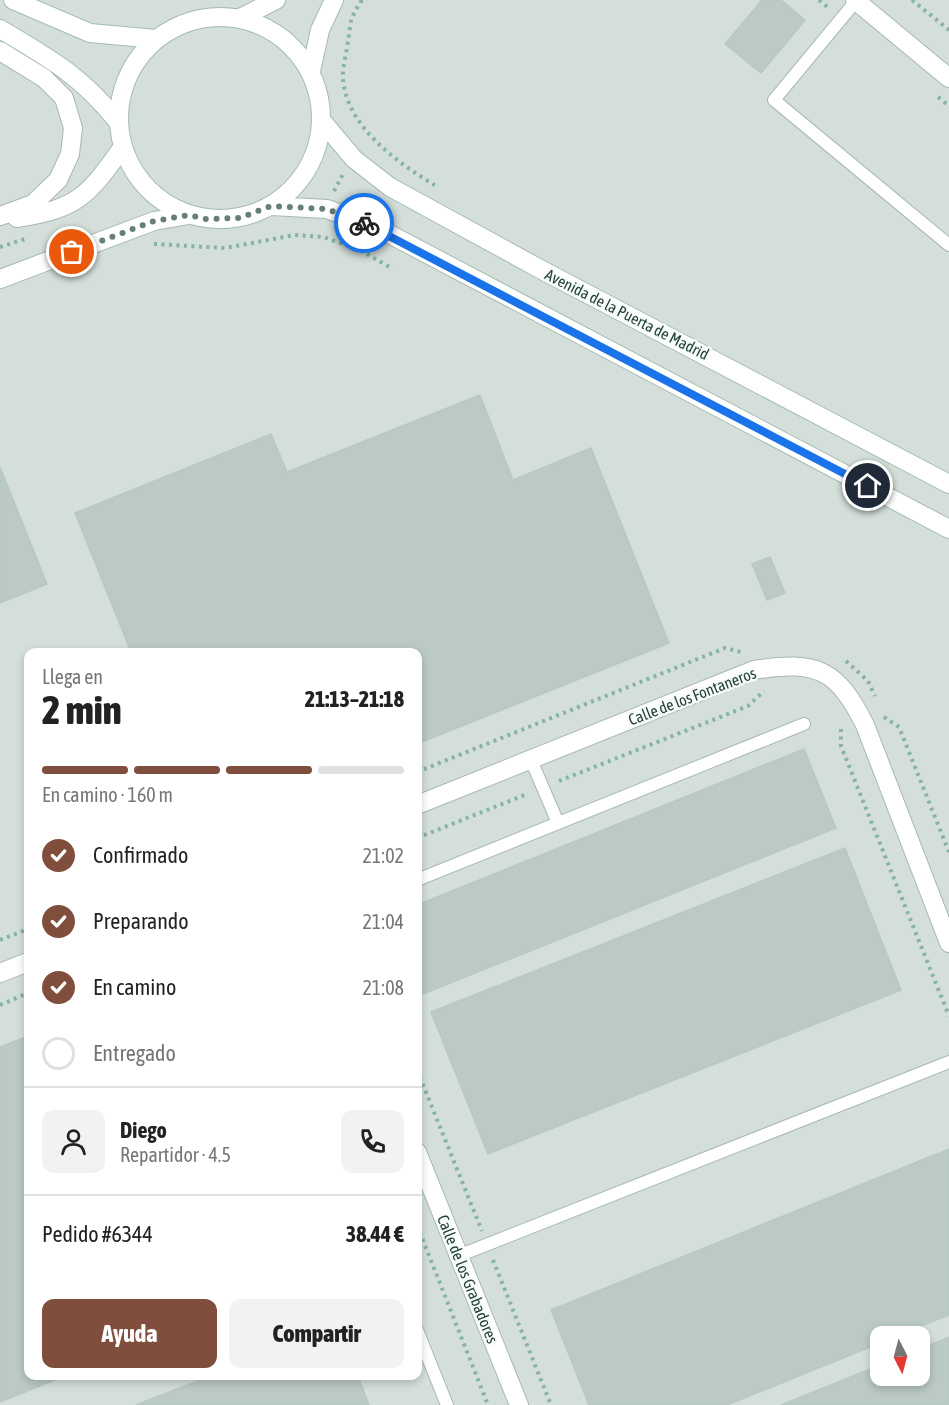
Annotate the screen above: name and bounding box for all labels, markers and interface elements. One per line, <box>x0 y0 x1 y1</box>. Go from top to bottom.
courier <box>334 193 394 253</box>
icon: bike <box>348 207 381 240</box>
pin <box>46 226 97 277</box>
icon: bag <box>55 235 88 268</box>
street label: Avenida de la Puerta de Madrid <box>542 265 712 363</box>
pin <box>842 460 893 511</box>
icon: home <box>851 469 884 502</box>
street label: Calle de los Fontaneros <box>626 663 759 729</box>
text: Llega en <box>42 665 103 688</box>
text: 21:13–21:18 <box>305 686 404 712</box>
text: 2 min <box>42 688 122 732</box>
text: En camino · 160 m <box>42 783 173 806</box>
icon: check <box>42 839 75 872</box>
text: Confirmado <box>93 842 188 868</box>
text: 21:02 <box>362 844 404 867</box>
icon: check <box>42 905 75 938</box>
text: Preparando <box>93 908 189 934</box>
text: 21:04 <box>362 910 404 933</box>
icon: check <box>42 971 75 1004</box>
text: En camino <box>93 974 176 1000</box>
text: 21:08 <box>362 976 404 999</box>
text: Entregado <box>93 1040 176 1066</box>
button: person <box>42 1110 105 1173</box>
button: phone <box>341 1110 404 1173</box>
text: Diego <box>120 1117 167 1143</box>
text: Repartidor · 4.5 <box>120 1143 231 1166</box>
street label: Calle de los Grabadores <box>434 1212 502 1346</box>
text: Pedido #6344 <box>42 1221 153 1247</box>
text: 38.44 € <box>346 1221 404 1247</box>
button: Ayuda <box>42 1299 217 1368</box>
button: Compartir <box>229 1299 404 1368</box>
north arrow <box>870 1326 930 1386</box>
map controls <box>870 1326 930 1386</box>

